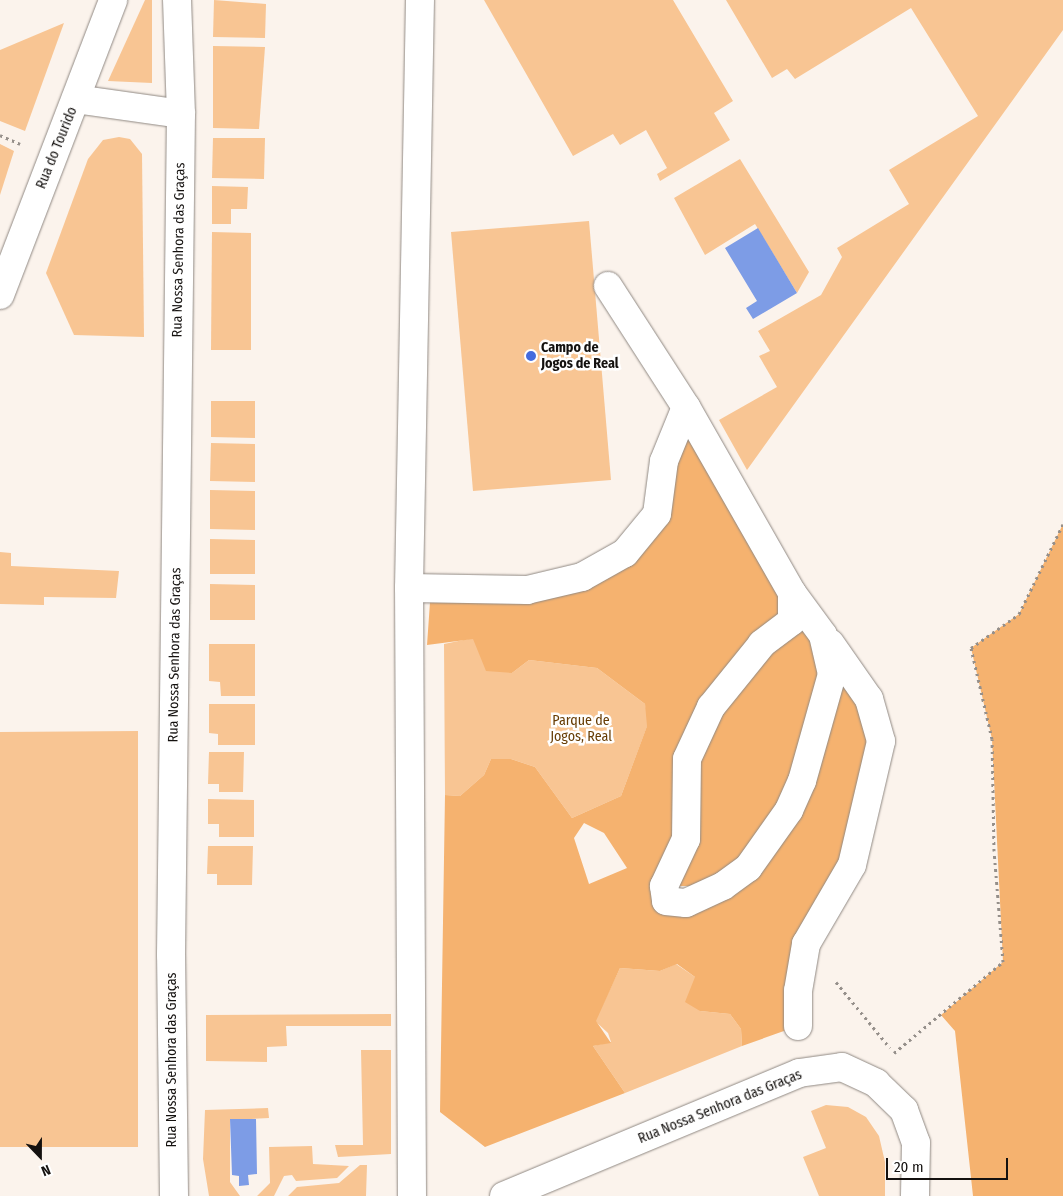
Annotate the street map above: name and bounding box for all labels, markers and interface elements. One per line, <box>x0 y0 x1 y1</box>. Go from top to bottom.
street label: Rua do Tourido <box>33 105 81 191</box>
street label: Rua Nossa Senhora das Graças <box>169 162 189 338</box>
place label: Campo de Jogos de Real <box>541 340 619 372</box>
marker: Campo de Jogos de Real <box>525 350 537 362</box>
street label: Rua Nossa Senhora das Graças <box>165 567 185 743</box>
park label: Parque de Jogos, Real <box>550 713 612 746</box>
street label: Rua Nossa Senhora das Graças <box>164 973 180 1147</box>
street label: Rua Nossa Senhora das Graças <box>636 1066 804 1148</box>
north arrow <box>15 1131 65 1181</box>
scale bar <box>888 1148 1010 1180</box>
text: 20 m <box>894 1158 924 1176</box>
text: N <box>39 1161 53 1180</box>

